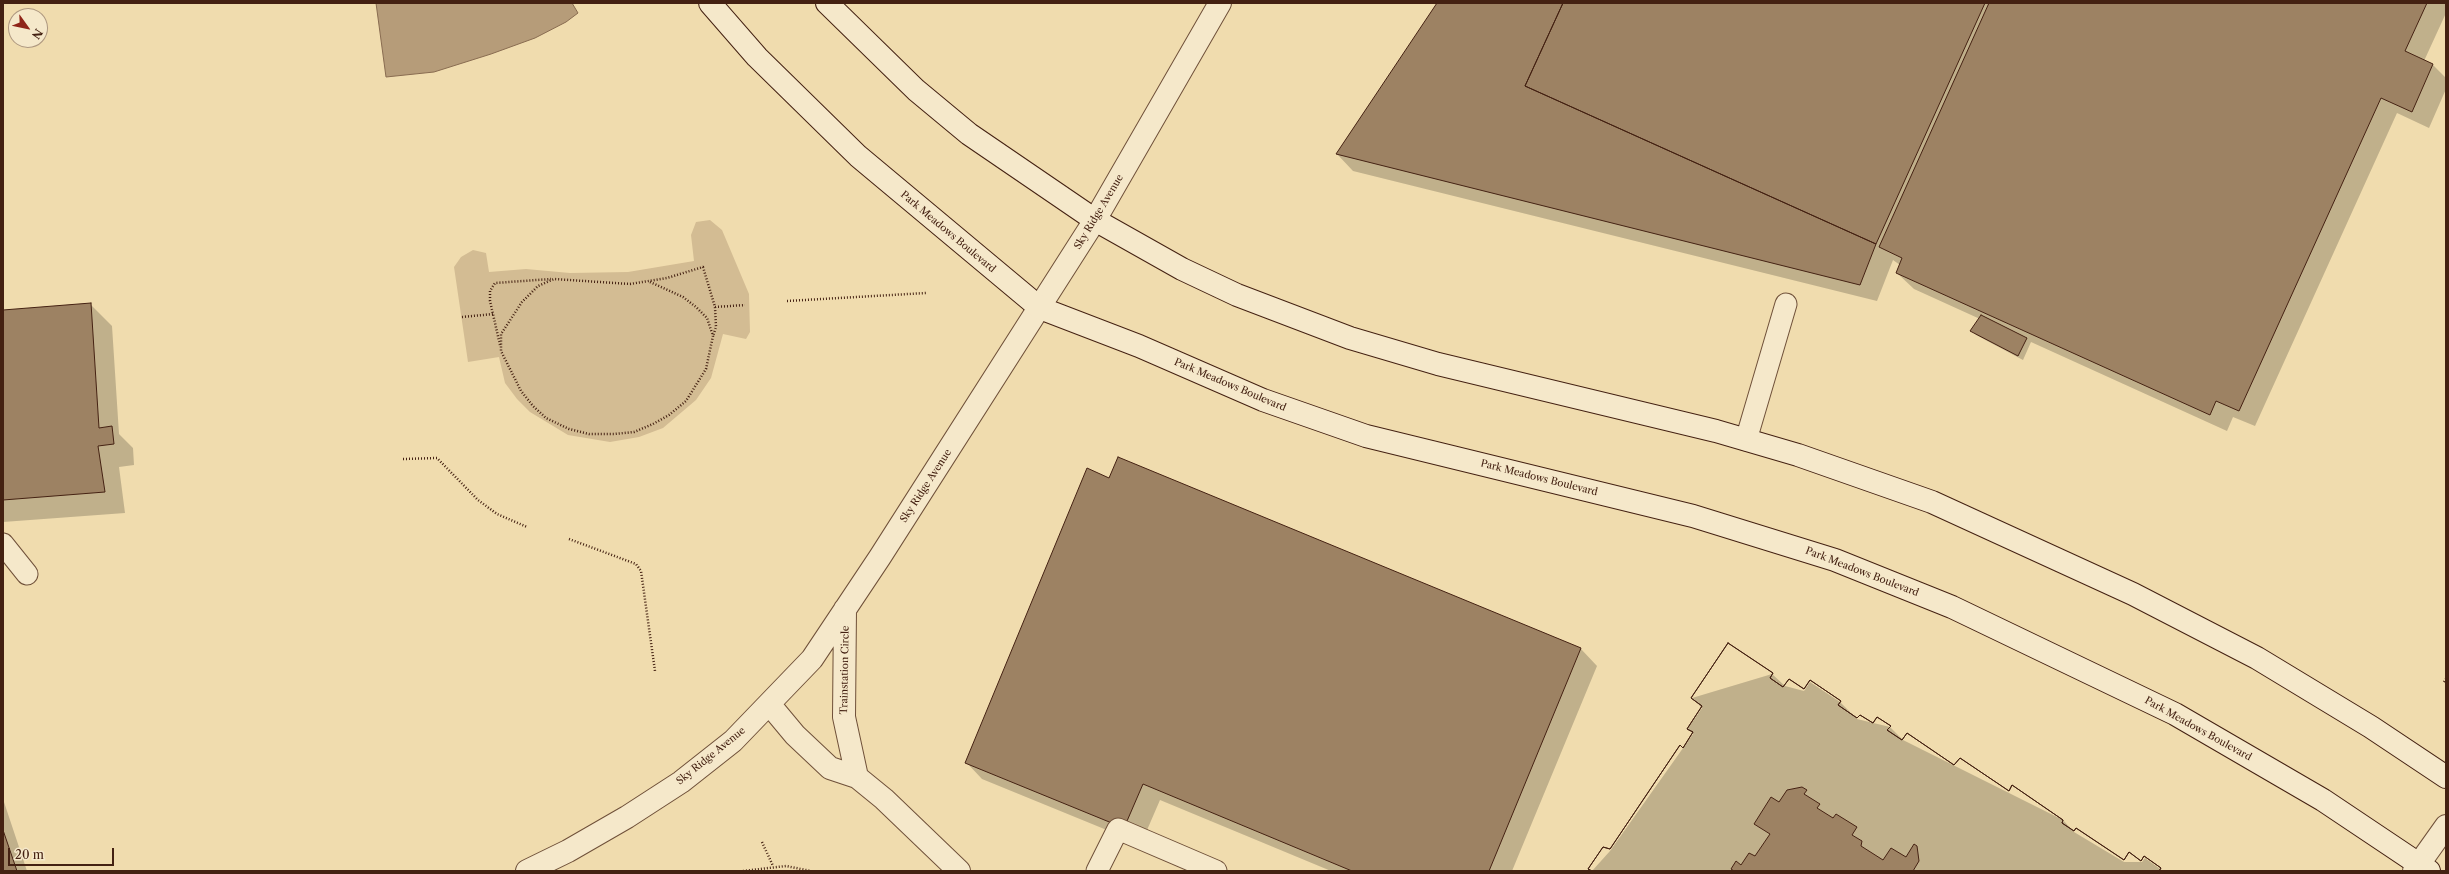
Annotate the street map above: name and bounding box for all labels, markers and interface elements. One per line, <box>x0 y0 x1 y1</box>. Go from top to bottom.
north arrow <box>8 8 48 48</box>
text: N <box>29 26 46 42</box>
street label: Sky Ridge Avenue <box>1072 172 1126 252</box>
street label: Park Meadows Boulevard <box>898 189 998 275</box>
street label: Park Meadows Boulevard <box>1172 356 1288 414</box>
street label: Sky Ridge Avenue <box>898 447 954 525</box>
street label: Park Meadows Boulevard <box>1479 458 1599 498</box>
street label: Park Meadows Boulevard <box>1804 545 1920 599</box>
street label: Trainstation Circle <box>838 625 852 715</box>
street label: Park Meadows Boulevard <box>2142 695 2254 763</box>
street label: Sky Ridge Avenue <box>674 724 748 788</box>
scale bar <box>10 840 116 866</box>
text: 20 m <box>15 847 44 862</box>

